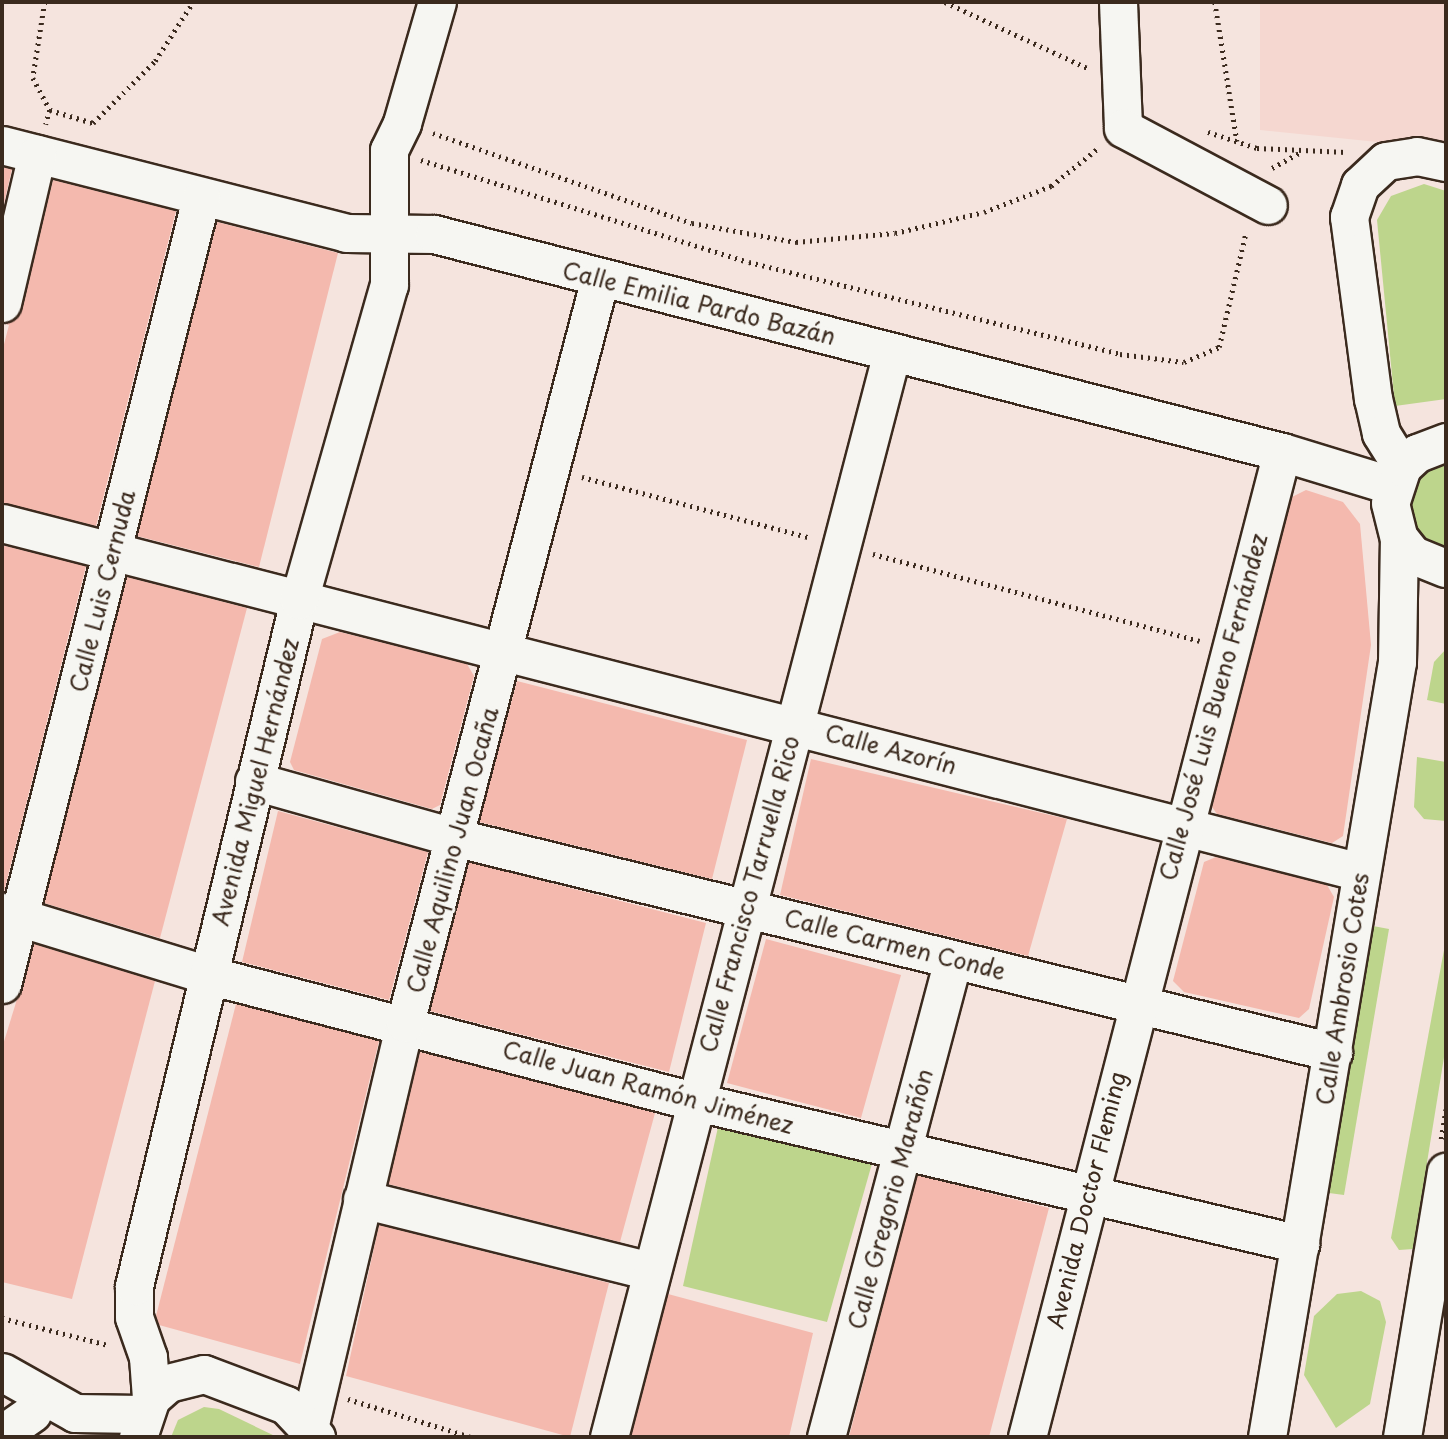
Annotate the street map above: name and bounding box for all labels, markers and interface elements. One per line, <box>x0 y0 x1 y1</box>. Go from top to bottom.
street label: Calle Emilia Pardo Bazán <box>560 256 838 350</box>
street label: Calle Luis Cernuda <box>63 486 141 696</box>
street label: Calle José Luis Bueno Fernández <box>1153 529 1273 885</box>
street label: Avenida Miguel Hernández <box>206 635 304 929</box>
street label: Calle Aquilino Juan Ocaña <box>401 704 503 996</box>
street label: Calle Azorín <box>822 718 960 780</box>
street label: Calle Francisco Tarruella Rico <box>693 731 805 1057</box>
street label: Calle Ambrosio Cotes <box>1310 871 1374 1107</box>
street label: Calle Carmen Conde <box>780 903 1010 985</box>
street label: Calle Juan Ramón Jiménez <box>500 1035 796 1139</box>
street label: Calle Gregorio Marañón <box>842 1066 938 1332</box>
street label: Avenida Doctor Fleming <box>1041 1068 1131 1332</box>

